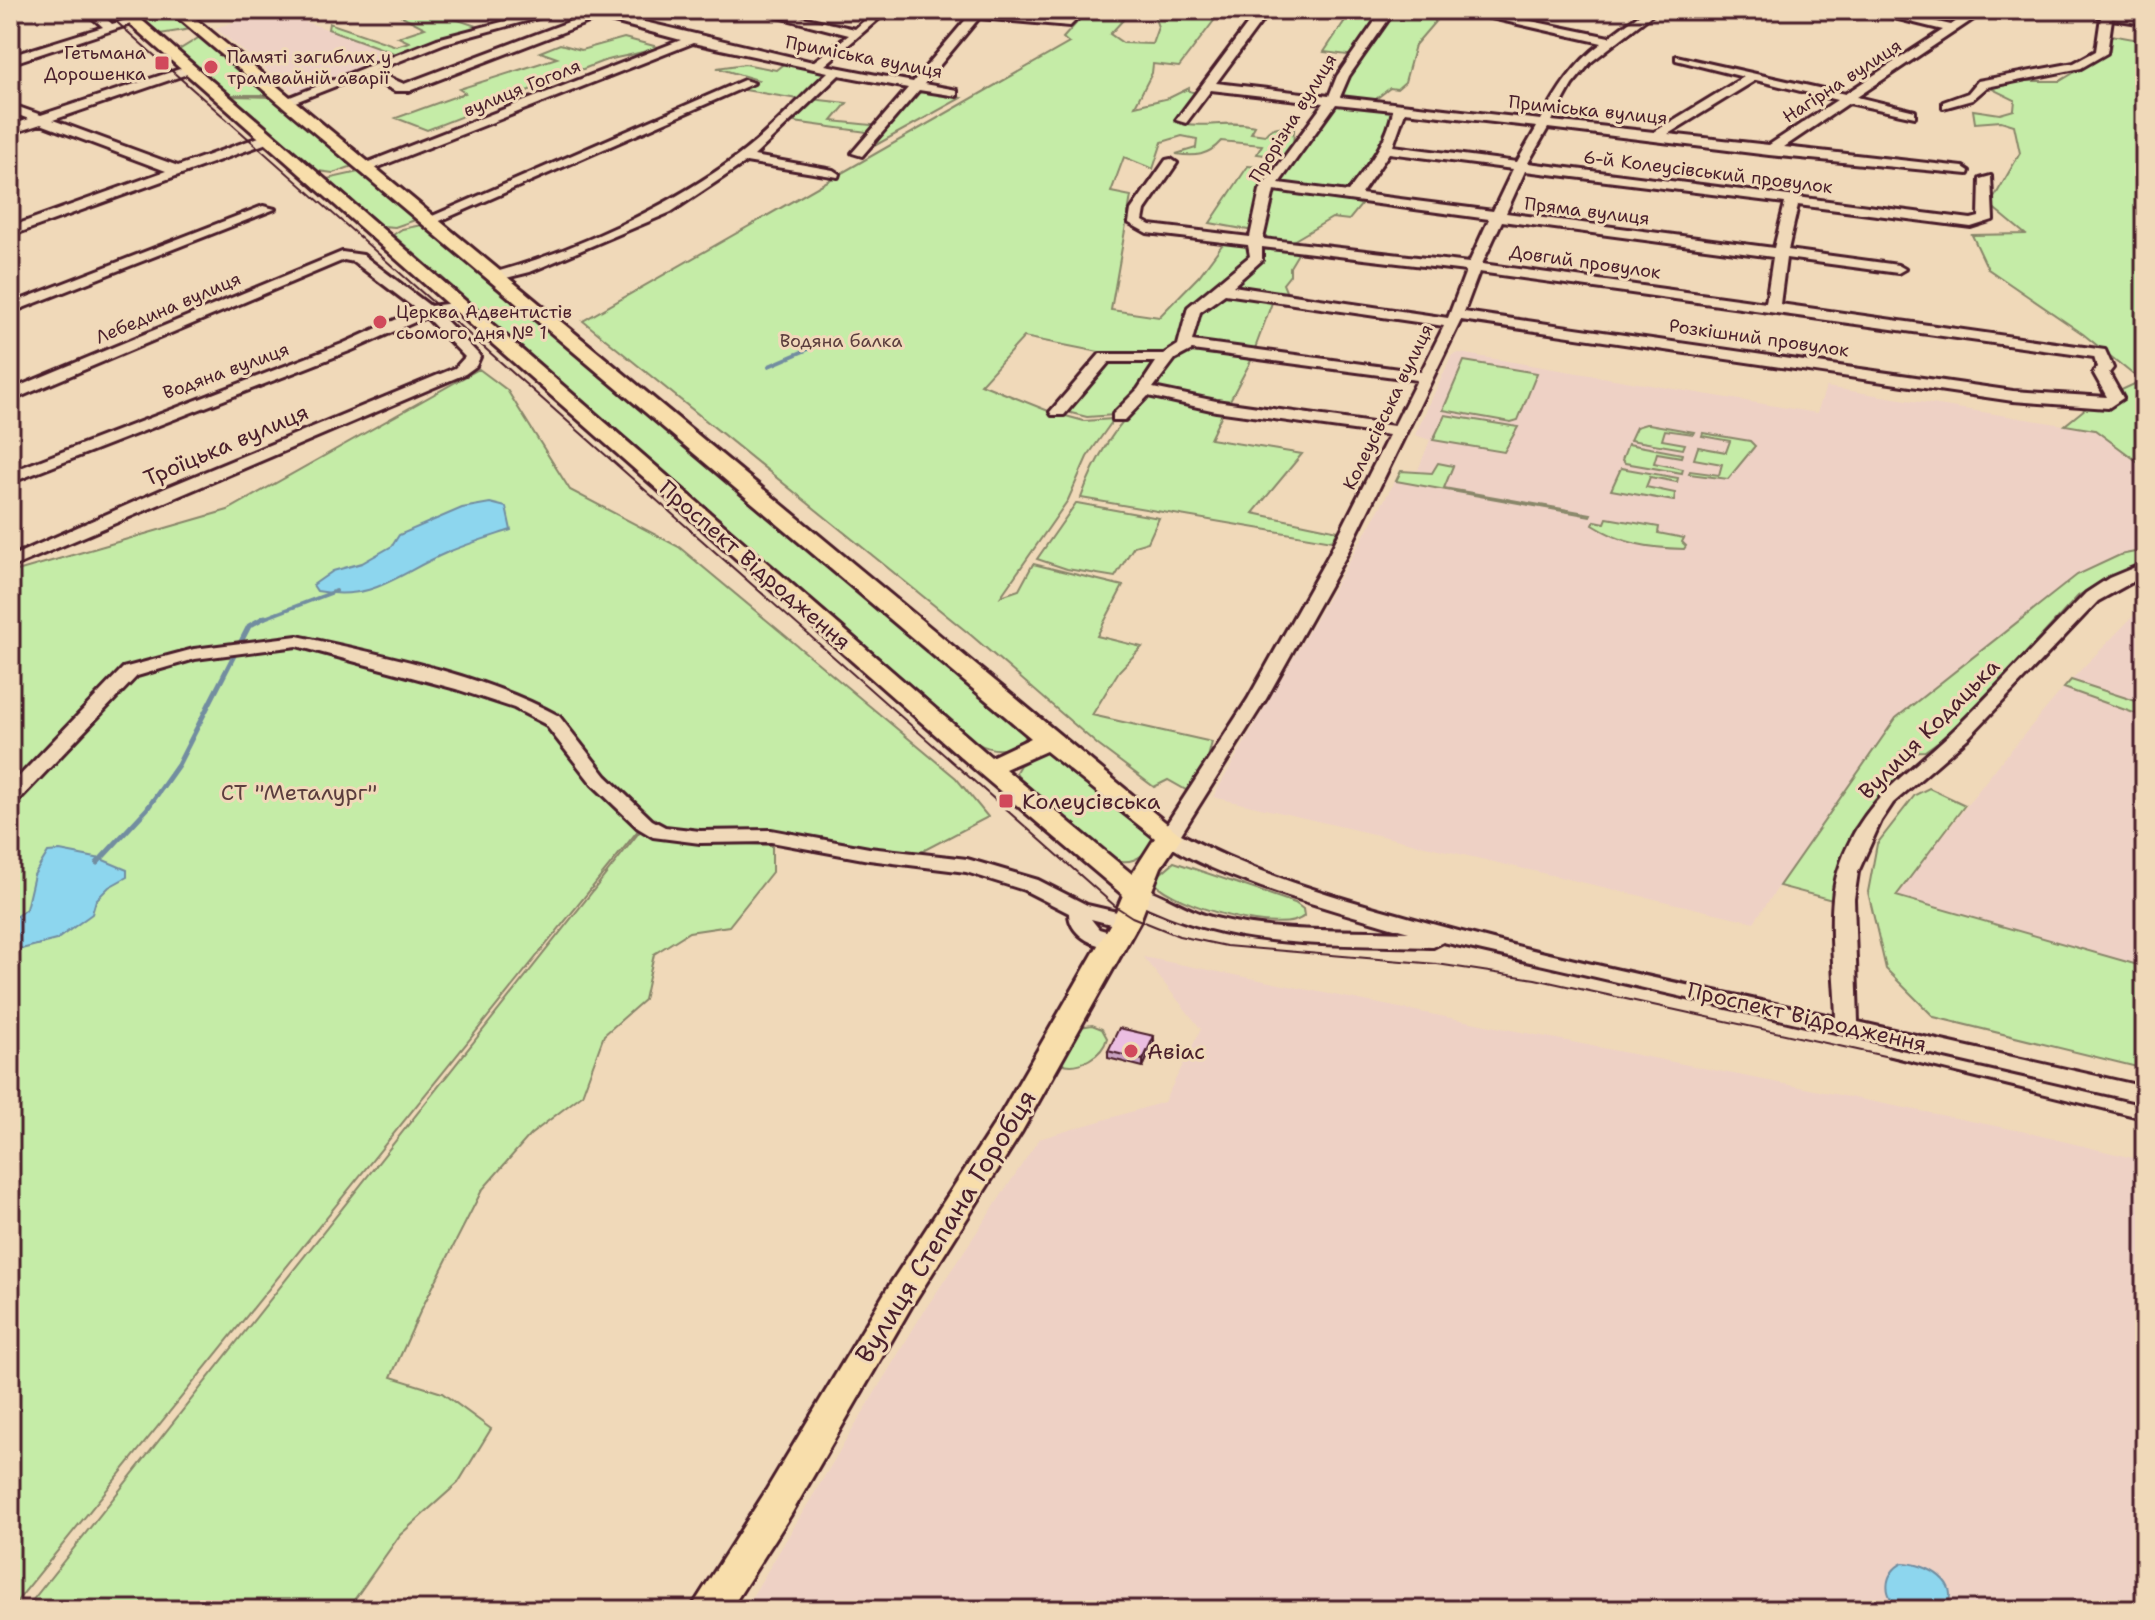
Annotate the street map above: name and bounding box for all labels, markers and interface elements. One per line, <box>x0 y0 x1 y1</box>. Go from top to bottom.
street label: Приміська вулиця <box>783 30 945 84</box>
street label: Нагірна вулиця <box>1778 34 1906 128</box>
place label: Гетьмана Дорошенка <box>44 41 146 86</box>
place label: Памяті загиблих у трамвайній аварії <box>227 45 391 90</box>
street label: Прорізна вулиця <box>1244 49 1342 187</box>
marker: Гетьмана Дорошенка <box>153 54 171 72</box>
street label: вулиця Гоголя <box>460 54 584 122</box>
marker: Памяті загиблих у трамвайній аварії <box>202 58 220 76</box>
street label: Приміська вулиця <box>1507 90 1669 130</box>
street label: 6-й Колеусівський провулок <box>1582 145 1834 199</box>
street label: Пряма вулиця <box>1523 191 1651 231</box>
street label: Довгий провулок <box>1508 240 1663 285</box>
street label: Лебедина вулиця <box>92 267 244 349</box>
place label: Церква Адвентистів сьомого дня № 1 <box>396 300 572 345</box>
marker: Церква Адвентистів сьомого дня № 1 <box>371 313 389 331</box>
street label: Розкішний провулок <box>1667 313 1851 363</box>
street label: Колеусівська вулиця <box>1337 320 1439 494</box>
park label: Водяна балка <box>780 329 902 353</box>
street label: Водяна вулиця <box>160 337 292 405</box>
street label: Троїцька вулиця <box>139 397 313 493</box>
street label: Проспект Відродження <box>653 474 857 656</box>
street label: Вулиця Кодацька <box>1852 652 2006 806</box>
park label: СТ "Металург" <box>221 778 377 807</box>
place label: Колеусівська <box>1022 787 1161 816</box>
marker: Колеусівська <box>997 792 1015 810</box>
street label: Проспект Відродження <box>1684 975 1930 1059</box>
place label: Авіас <box>1147 1037 1205 1066</box>
marker: Авіас <box>1122 1042 1140 1060</box>
street label: Вулиця Степана Горобця <box>846 1083 1044 1369</box>

